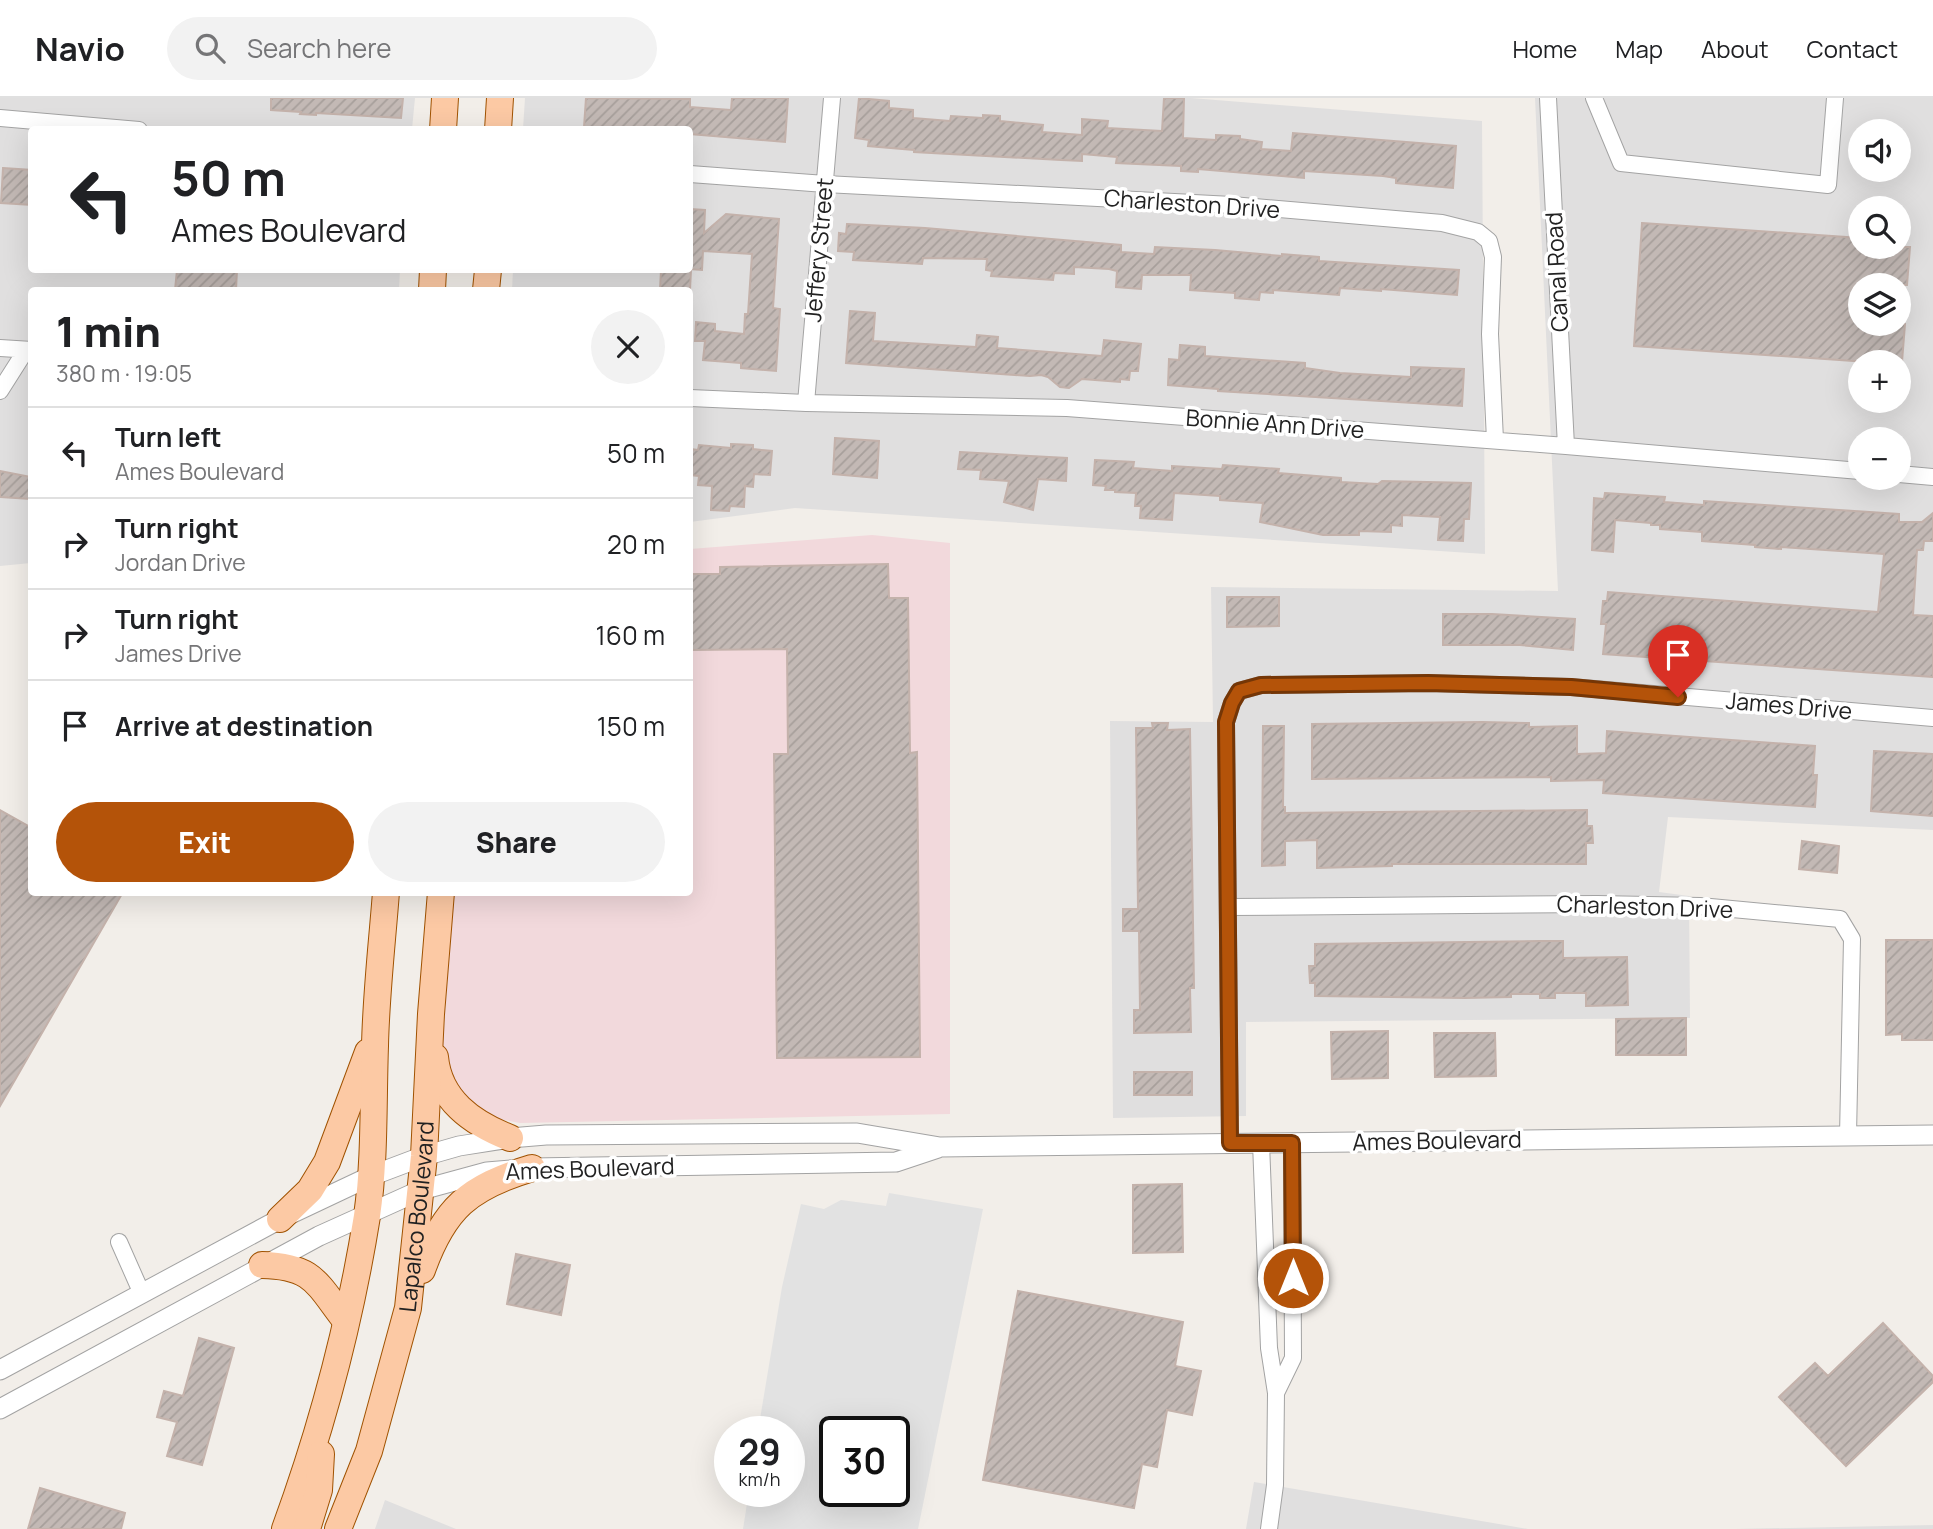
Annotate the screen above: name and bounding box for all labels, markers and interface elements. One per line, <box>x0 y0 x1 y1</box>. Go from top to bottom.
search box <box>167 17 657 80</box>
text: Navio <box>35 26 125 71</box>
icon: search <box>191 29 229 67</box>
text: Search here <box>247 30 391 66</box>
text: Home <box>1512 32 1577 65</box>
text: Map <box>1615 32 1663 65</box>
text: About <box>1701 32 1769 65</box>
text: Contact <box>1807 32 1898 65</box>
map controls <box>1848 119 1911 490</box>
button: sound <box>1848 119 1911 182</box>
text: 50 m <box>171 144 286 211</box>
icon: left <box>56 154 147 245</box>
street label: Jeffery Street <box>796 176 840 323</box>
street label: Charleston Drive <box>1103 181 1281 225</box>
button: search <box>1848 196 1911 259</box>
text: Ames Boulevard <box>171 208 407 252</box>
street label: Canal Road <box>1537 211 1575 333</box>
button: layers <box>1848 273 1911 336</box>
text: 1 min <box>56 302 161 360</box>
button: close <box>591 310 665 384</box>
button: + <box>1848 350 1911 413</box>
text: 380 m · 19:05 <box>56 357 192 389</box>
street label: Bonnie Ann Drive <box>1185 401 1365 445</box>
text: Turn left <box>115 419 222 455</box>
button: − <box>1848 427 1911 490</box>
icon: left <box>56 434 94 472</box>
text: 50 m <box>607 435 665 471</box>
text: Ames Boulevard <box>115 455 284 487</box>
text: Turn right <box>115 510 239 546</box>
icon: right <box>56 525 94 563</box>
text: 20 m <box>607 526 665 562</box>
text: Jordan Drive <box>115 546 246 578</box>
text: Turn right <box>115 601 239 637</box>
icon: right <box>56 616 94 654</box>
text: 160 m <box>596 617 665 653</box>
pin <box>1648 625 1708 697</box>
icon: arrive <box>1659 636 1697 674</box>
text: James Drive <box>115 637 242 669</box>
street label: James Drive <box>1725 684 1854 726</box>
icon: arrive <box>56 707 94 745</box>
text: Arrive at destination <box>115 708 373 744</box>
text: 150 m <box>597 708 665 744</box>
button: Exit <box>56 802 354 882</box>
button: Share <box>368 802 665 882</box>
street label: Charleston Drive <box>1556 887 1734 925</box>
street label: Lapalco Boulevard <box>391 1120 441 1314</box>
street label: Ames Boulevard <box>1352 1123 1522 1157</box>
street label: Ames Boulevard <box>505 1149 675 1187</box>
position arrow <box>1256 1241 1330 1315</box>
speed limit sign: 30 <box>819 1416 910 1507</box>
text: 29 <box>738 1428 781 1476</box>
text: km/h <box>739 1467 780 1491</box>

